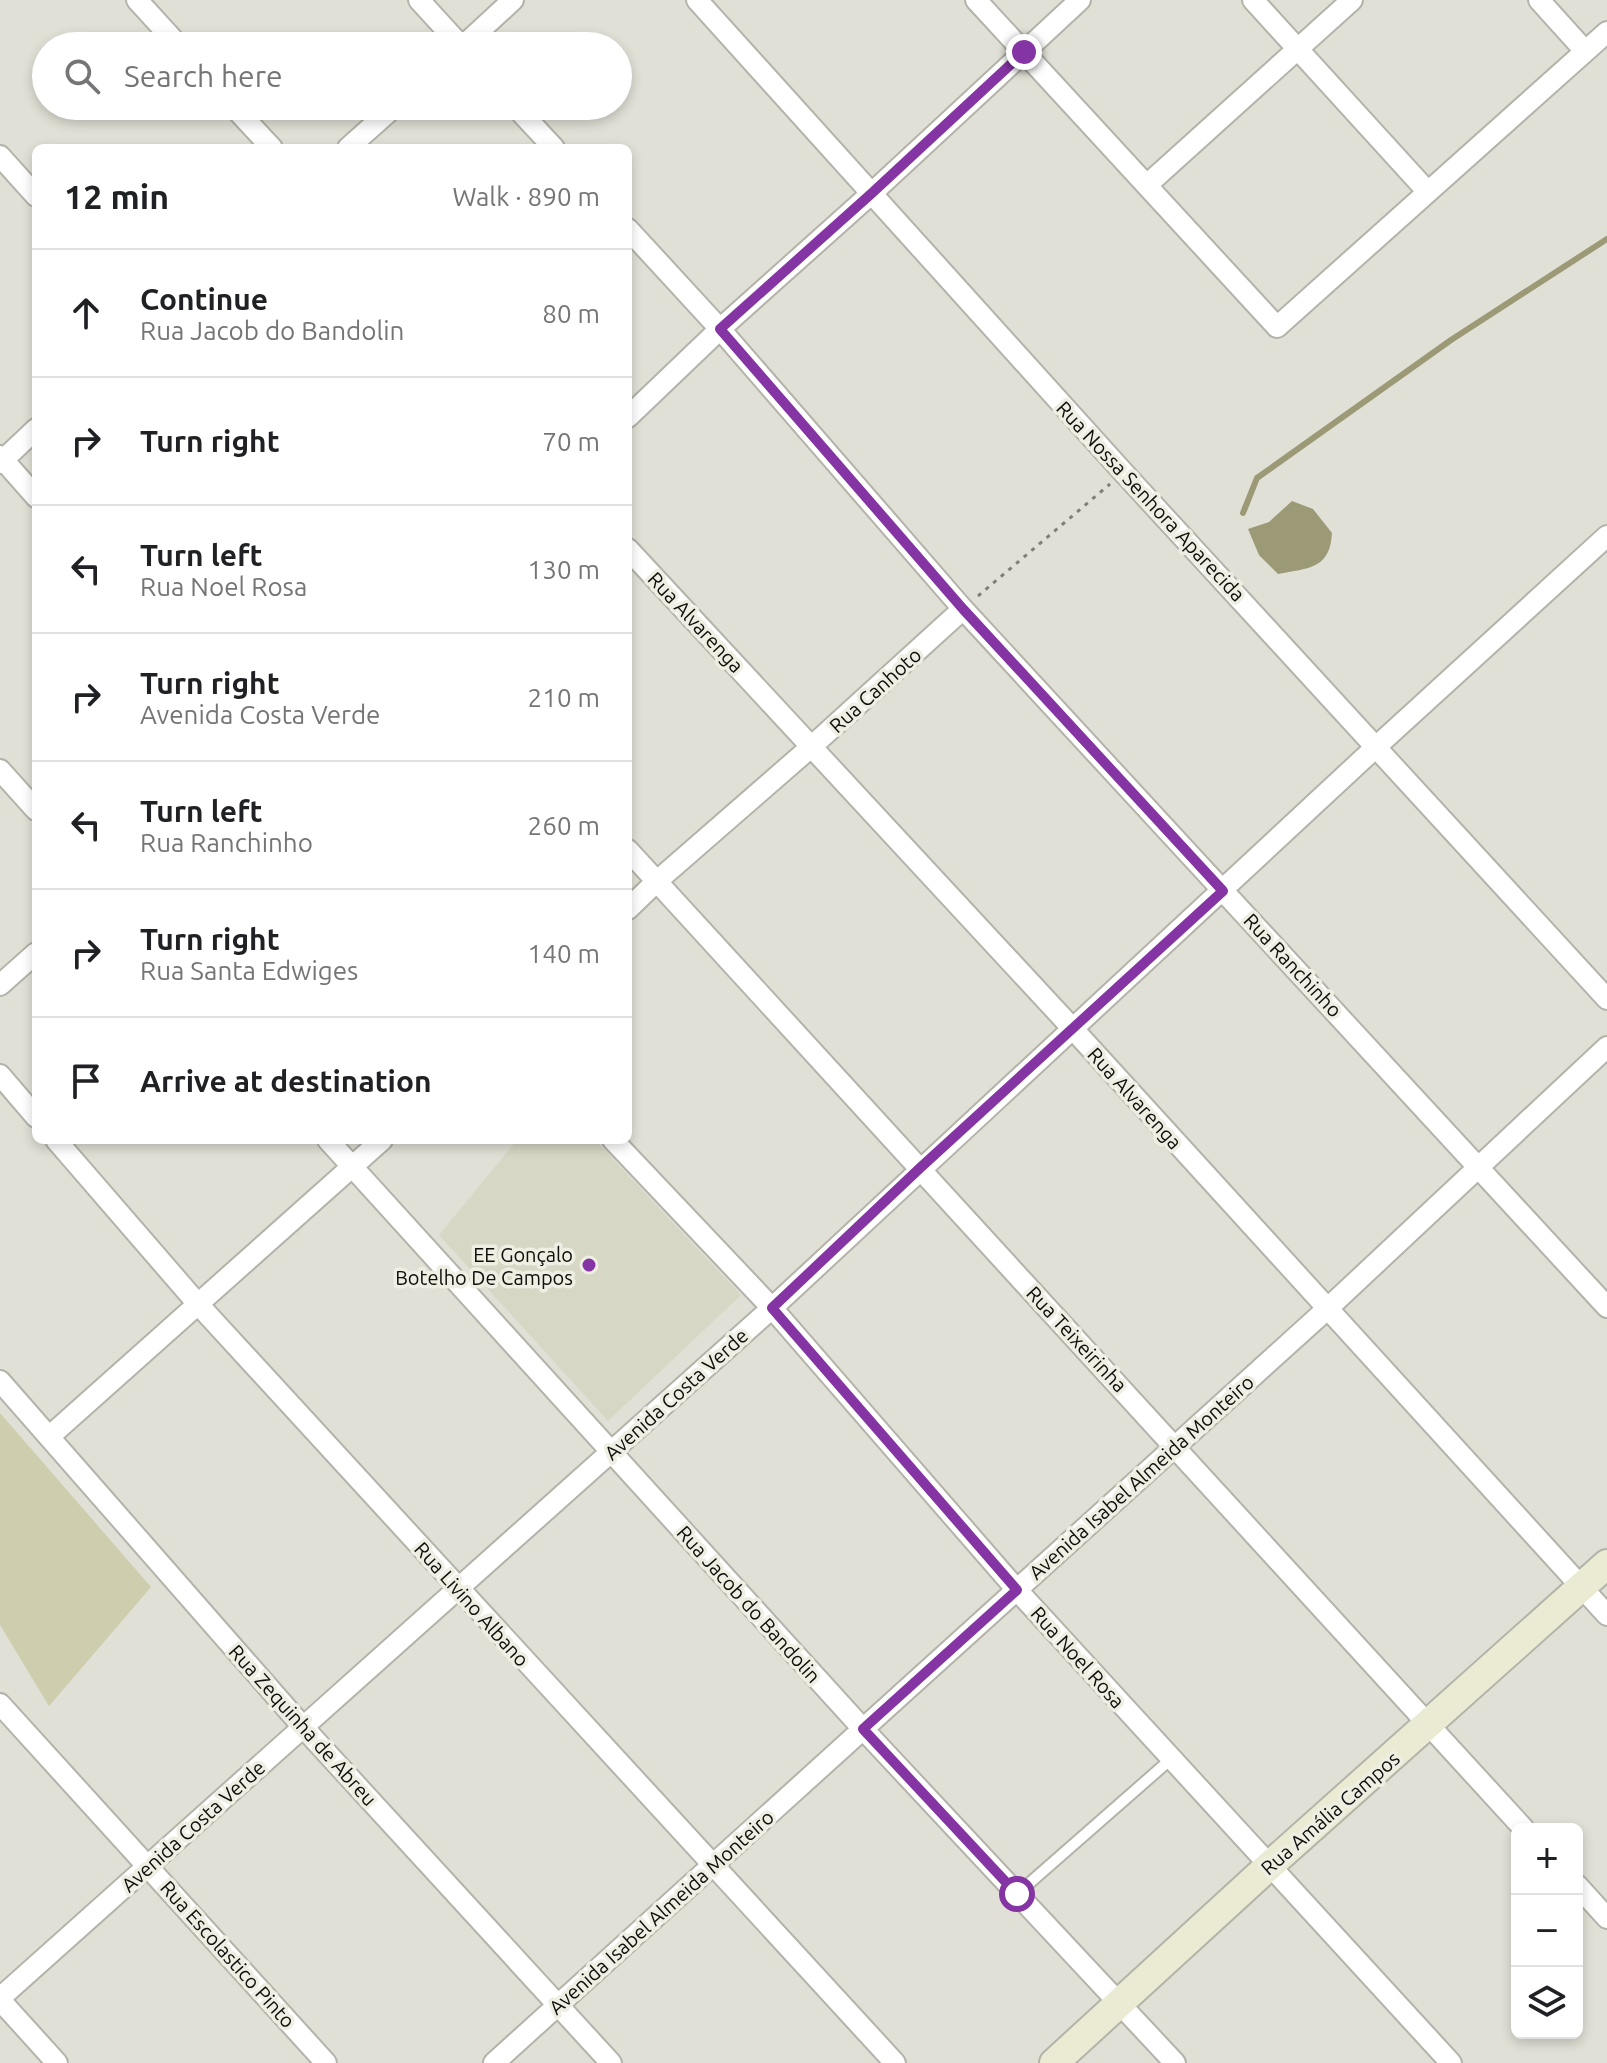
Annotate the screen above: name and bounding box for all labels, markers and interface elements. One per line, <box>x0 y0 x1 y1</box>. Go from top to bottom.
search box <box>32 32 632 120</box>
route end <box>1006 34 1042 70</box>
icon: search <box>60 54 104 98</box>
text: Search here <box>124 59 283 93</box>
text: 12 min <box>64 177 169 215</box>
text: Walk · 890 m <box>452 182 600 211</box>
text: Continue <box>140 282 268 316</box>
icon: ahead <box>64 291 108 335</box>
text: 80 m <box>542 299 600 328</box>
text: Rua Jacob do Bandolin <box>140 316 404 345</box>
street label: Rua Nossa Senhora Aparecida <box>1052 396 1250 606</box>
icon: right <box>64 419 108 463</box>
text: Turn right <box>140 424 280 458</box>
text: 70 m <box>542 427 600 456</box>
text: Turn left <box>140 538 262 572</box>
icon: left <box>64 547 108 591</box>
text: 130 m <box>528 555 600 584</box>
street label: Rua Alvarenga <box>644 567 748 677</box>
text: Rua Noel Rosa <box>140 572 307 601</box>
street label: Rua Canhoto <box>824 643 926 737</box>
text: Turn right <box>140 666 280 700</box>
icon: right <box>64 675 108 719</box>
text: 210 m <box>528 683 600 712</box>
text: Avenida Costa Verde <box>140 700 380 729</box>
text: Turn left <box>140 794 262 828</box>
icon: left <box>64 803 108 847</box>
text: 260 m <box>528 811 600 840</box>
text: Rua Ranchinho <box>140 828 313 857</box>
street label: Rua Ranchinho <box>1239 909 1347 1021</box>
text: Turn right <box>140 922 280 956</box>
icon: right <box>64 931 108 975</box>
text: 140 m <box>528 939 600 968</box>
text: Rua Santa Edwiges <box>140 956 358 985</box>
street label: Rua Alvarenga <box>1083 1042 1187 1154</box>
icon: arrive <box>64 1059 108 1103</box>
text: Arrive at destination <box>140 1064 432 1098</box>
place label: EE Gonçalo Botelho De Campos <box>395 1243 573 1289</box>
marker: EE Gonçalo Botelho De Campos <box>580 1256 598 1274</box>
street label: Rua Teixeirinha <box>1022 1281 1132 1397</box>
street label: Avenida Costa Verde <box>600 1324 752 1464</box>
street label: Avenida Isabel Almeida Monteiro <box>1024 1370 1258 1584</box>
street label: Rua Jacob do Bandolin <box>672 1521 826 1687</box>
street label: Rua Livino Albano <box>410 1537 534 1671</box>
street label: Rua Noel Rosa <box>1026 1601 1130 1713</box>
street label: Rua Zequinha de Abreu <box>225 1640 381 1810</box>
street label: Rua Amália Campos <box>1256 1747 1404 1879</box>
street label: Avenida Costa Verde <box>117 1756 269 1896</box>
street label: Avenida Isabel Almeida Monteiro <box>544 1805 778 2019</box>
map controls <box>1511 1823 1583 2039</box>
button: + <box>1511 1823 1583 1895</box>
street label: Rua Escolastico Pinto <box>156 1876 300 2032</box>
route start <box>999 1876 1035 1912</box>
button: − <box>1511 1895 1583 1967</box>
button: layers <box>1511 1967 1583 2039</box>

